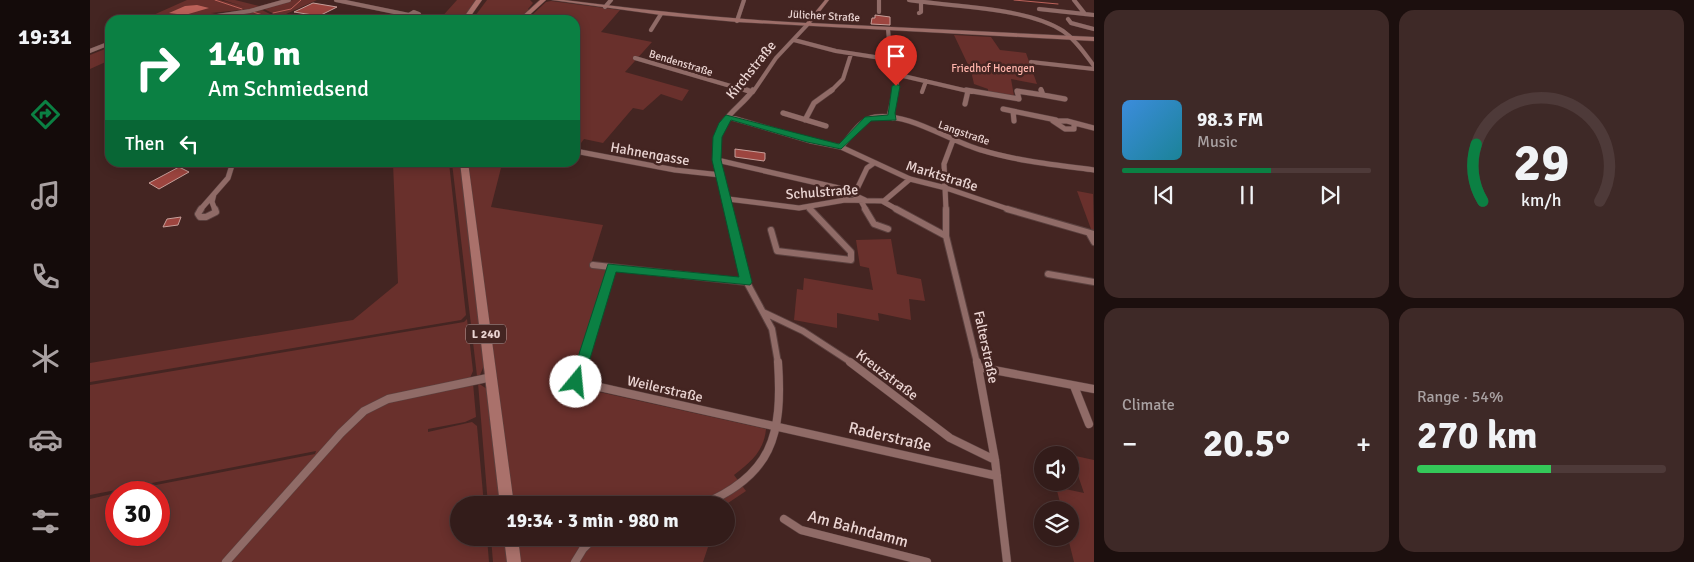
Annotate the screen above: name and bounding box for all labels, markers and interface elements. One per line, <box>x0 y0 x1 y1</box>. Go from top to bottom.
street label: Jülicher Straße <box>788 8 860 24</box>
text: 19:31 <box>18 23 72 50</box>
text: 140 m <box>208 32 301 75</box>
icon: right <box>125 35 190 100</box>
pin <box>875 35 917 86</box>
street label: Kirchstraße <box>722 37 780 103</box>
icon: arrive <box>882 42 910 70</box>
street label: Bendenstraße <box>647 47 715 79</box>
park label: Friedhof Hoengen <box>951 62 1035 75</box>
text: Am Schmiedsend <box>208 75 369 102</box>
icon: directions <box>28 97 63 132</box>
text: 98.3 FM <box>1197 108 1263 132</box>
street label: Langstraße <box>937 118 991 148</box>
icon: left <box>175 130 203 158</box>
text: 29 <box>1513 131 1570 195</box>
text: Then <box>125 132 165 156</box>
text: Music <box>1197 132 1238 152</box>
street label: Hahnengasse <box>609 139 691 169</box>
street label: Marktstraße <box>904 157 980 195</box>
icon: music <box>28 178 63 213</box>
street label: Schulstraße <box>785 181 859 203</box>
icon: previous <box>1150 181 1178 209</box>
icon: pause <box>1233 181 1261 209</box>
icon: next <box>1316 181 1344 209</box>
text: km/h <box>1521 189 1562 211</box>
icon: phone <box>28 259 63 294</box>
street label: Falterstraße <box>970 309 1002 385</box>
road number: L 240 <box>466 324 506 344</box>
icon: climate <box>28 341 63 376</box>
street label: Kreuzstraße <box>853 346 921 404</box>
position arrow <box>549 355 601 407</box>
street label: Weilerstraße <box>625 372 705 406</box>
text: Range · 54% <box>1417 387 1503 407</box>
text: Climate <box>1122 395 1175 415</box>
text: 270 km <box>1417 412 1538 459</box>
street label: Raderstraße <box>847 418 933 456</box>
text: 20.5° <box>1203 420 1290 467</box>
icon: car <box>28 422 63 457</box>
text: − <box>1122 427 1137 461</box>
text: + <box>1356 427 1371 461</box>
map controls <box>1034 446 1079 546</box>
button: sound <box>1034 446 1079 491</box>
speed limit sign: 30 <box>105 481 170 546</box>
button: layers <box>1034 501 1079 546</box>
icon: filters <box>28 504 63 539</box>
street label: Am Bahndamm <box>805 506 911 552</box>
text: 19:34 · 3 min · 980 m <box>506 509 679 533</box>

